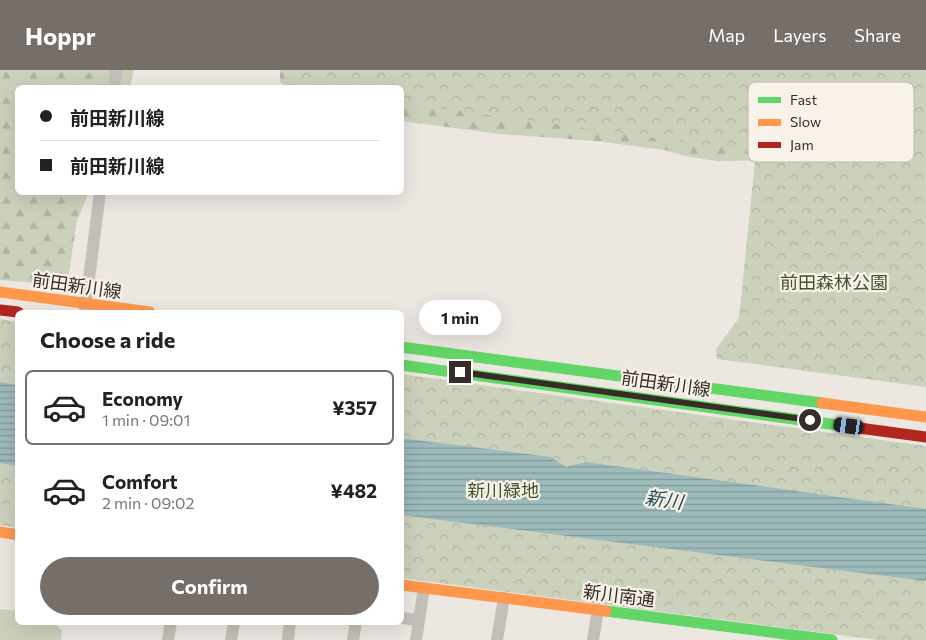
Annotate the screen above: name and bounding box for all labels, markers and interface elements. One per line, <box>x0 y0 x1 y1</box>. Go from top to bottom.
text: Hoppr <box>25 21 96 50</box>
text: Map <box>708 24 745 46</box>
text: Layers <box>773 24 826 46</box>
text: Share <box>854 24 901 46</box>
legend <box>748 82 914 162</box>
text: Fast <box>790 91 817 108</box>
text: 前田新川線 <box>70 106 165 129</box>
text: Slow <box>790 113 821 130</box>
text: Jam <box>790 136 814 153</box>
text: 前田新川線 <box>70 154 165 177</box>
street label: 前田新川線 <box>31 268 123 302</box>
park label: 前田森林公園 <box>780 271 888 293</box>
callout: 1 min <box>419 300 501 334</box>
text: 1 min <box>441 308 479 327</box>
text: Choose a ride <box>40 326 175 353</box>
route end <box>449 361 471 383</box>
street label: 前田新川線 <box>620 366 712 400</box>
icon: car <box>42 385 87 430</box>
text: Economy <box>102 387 183 410</box>
text: ¥357 <box>332 396 377 419</box>
route start <box>799 409 821 431</box>
text: 1 min · 09:01 <box>102 410 190 429</box>
car <box>833 416 864 436</box>
icon: car <box>42 468 87 513</box>
text: Comfort <box>102 470 178 493</box>
text: ¥482 <box>331 479 377 502</box>
park label: 新川緑地 <box>467 479 539 501</box>
water label: 新川 <box>644 485 686 513</box>
text: 2 min · 09:02 <box>102 493 194 512</box>
button: Confirm <box>40 557 379 615</box>
street label: 新川南通 <box>582 580 656 610</box>

